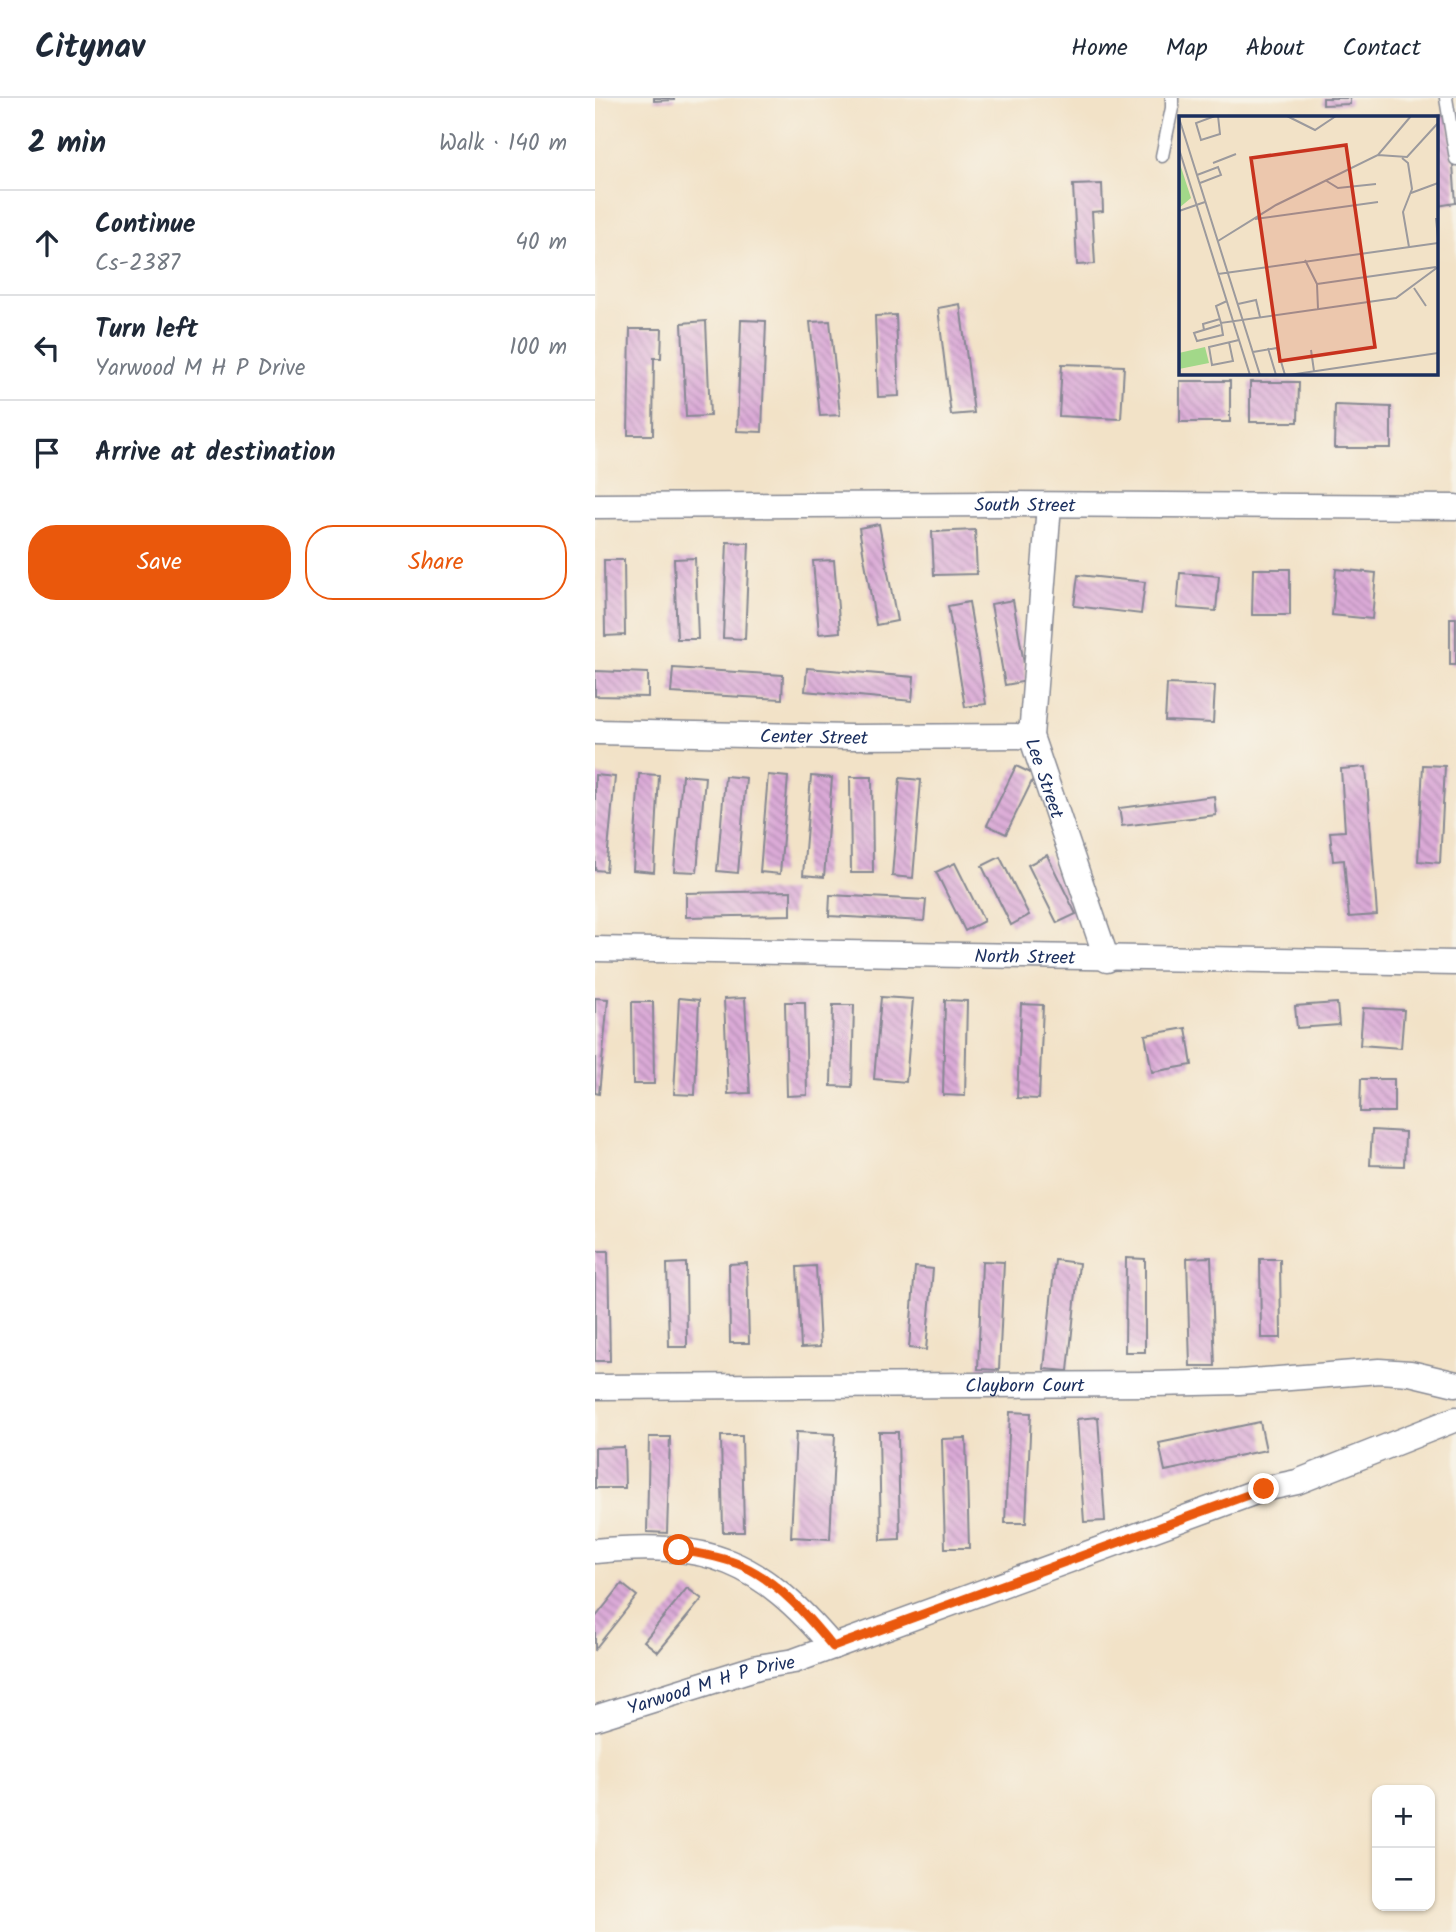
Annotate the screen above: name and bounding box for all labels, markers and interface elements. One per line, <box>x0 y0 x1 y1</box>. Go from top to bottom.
text: Citynav <box>35 22 145 75</box>
text: Home <box>1071 29 1128 68</box>
text: Map <box>1166 29 1208 68</box>
text: About <box>1246 29 1304 68</box>
text: Contact <box>1342 29 1421 68</box>
inset map <box>1179 116 1439 374</box>
text: 2 min <box>28 120 106 168</box>
text: Walk · 140 m <box>439 126 567 162</box>
text: Continue <box>95 204 196 246</box>
icon: ahead <box>28 224 66 262</box>
text: 40 m <box>515 225 567 261</box>
text: Cs-2387 <box>95 246 180 282</box>
text: Turn left <box>95 309 198 351</box>
icon: left <box>28 329 66 367</box>
text: 100 m <box>509 330 567 366</box>
text: Yarwood M H P Drive <box>95 351 305 387</box>
text: Arrive at destination <box>95 432 335 474</box>
icon: arrive <box>28 434 66 472</box>
street label: South Street <box>974 491 1076 522</box>
button: Save <box>28 525 291 600</box>
button: Share <box>305 525 567 600</box>
street label: Center Street <box>760 722 869 754</box>
street label: Lee Street <box>1016 734 1071 823</box>
street label: North Street <box>974 942 1076 974</box>
street label: Clayborn Court <box>965 1371 1085 1402</box>
route end <box>1248 1473 1279 1504</box>
route start <box>663 1534 694 1565</box>
street label: Yarwood M H P Drive <box>624 1648 798 1724</box>
map controls <box>1372 1785 1435 1911</box>
button: + <box>1372 1785 1435 1848</box>
button: − <box>1372 1848 1435 1911</box>

